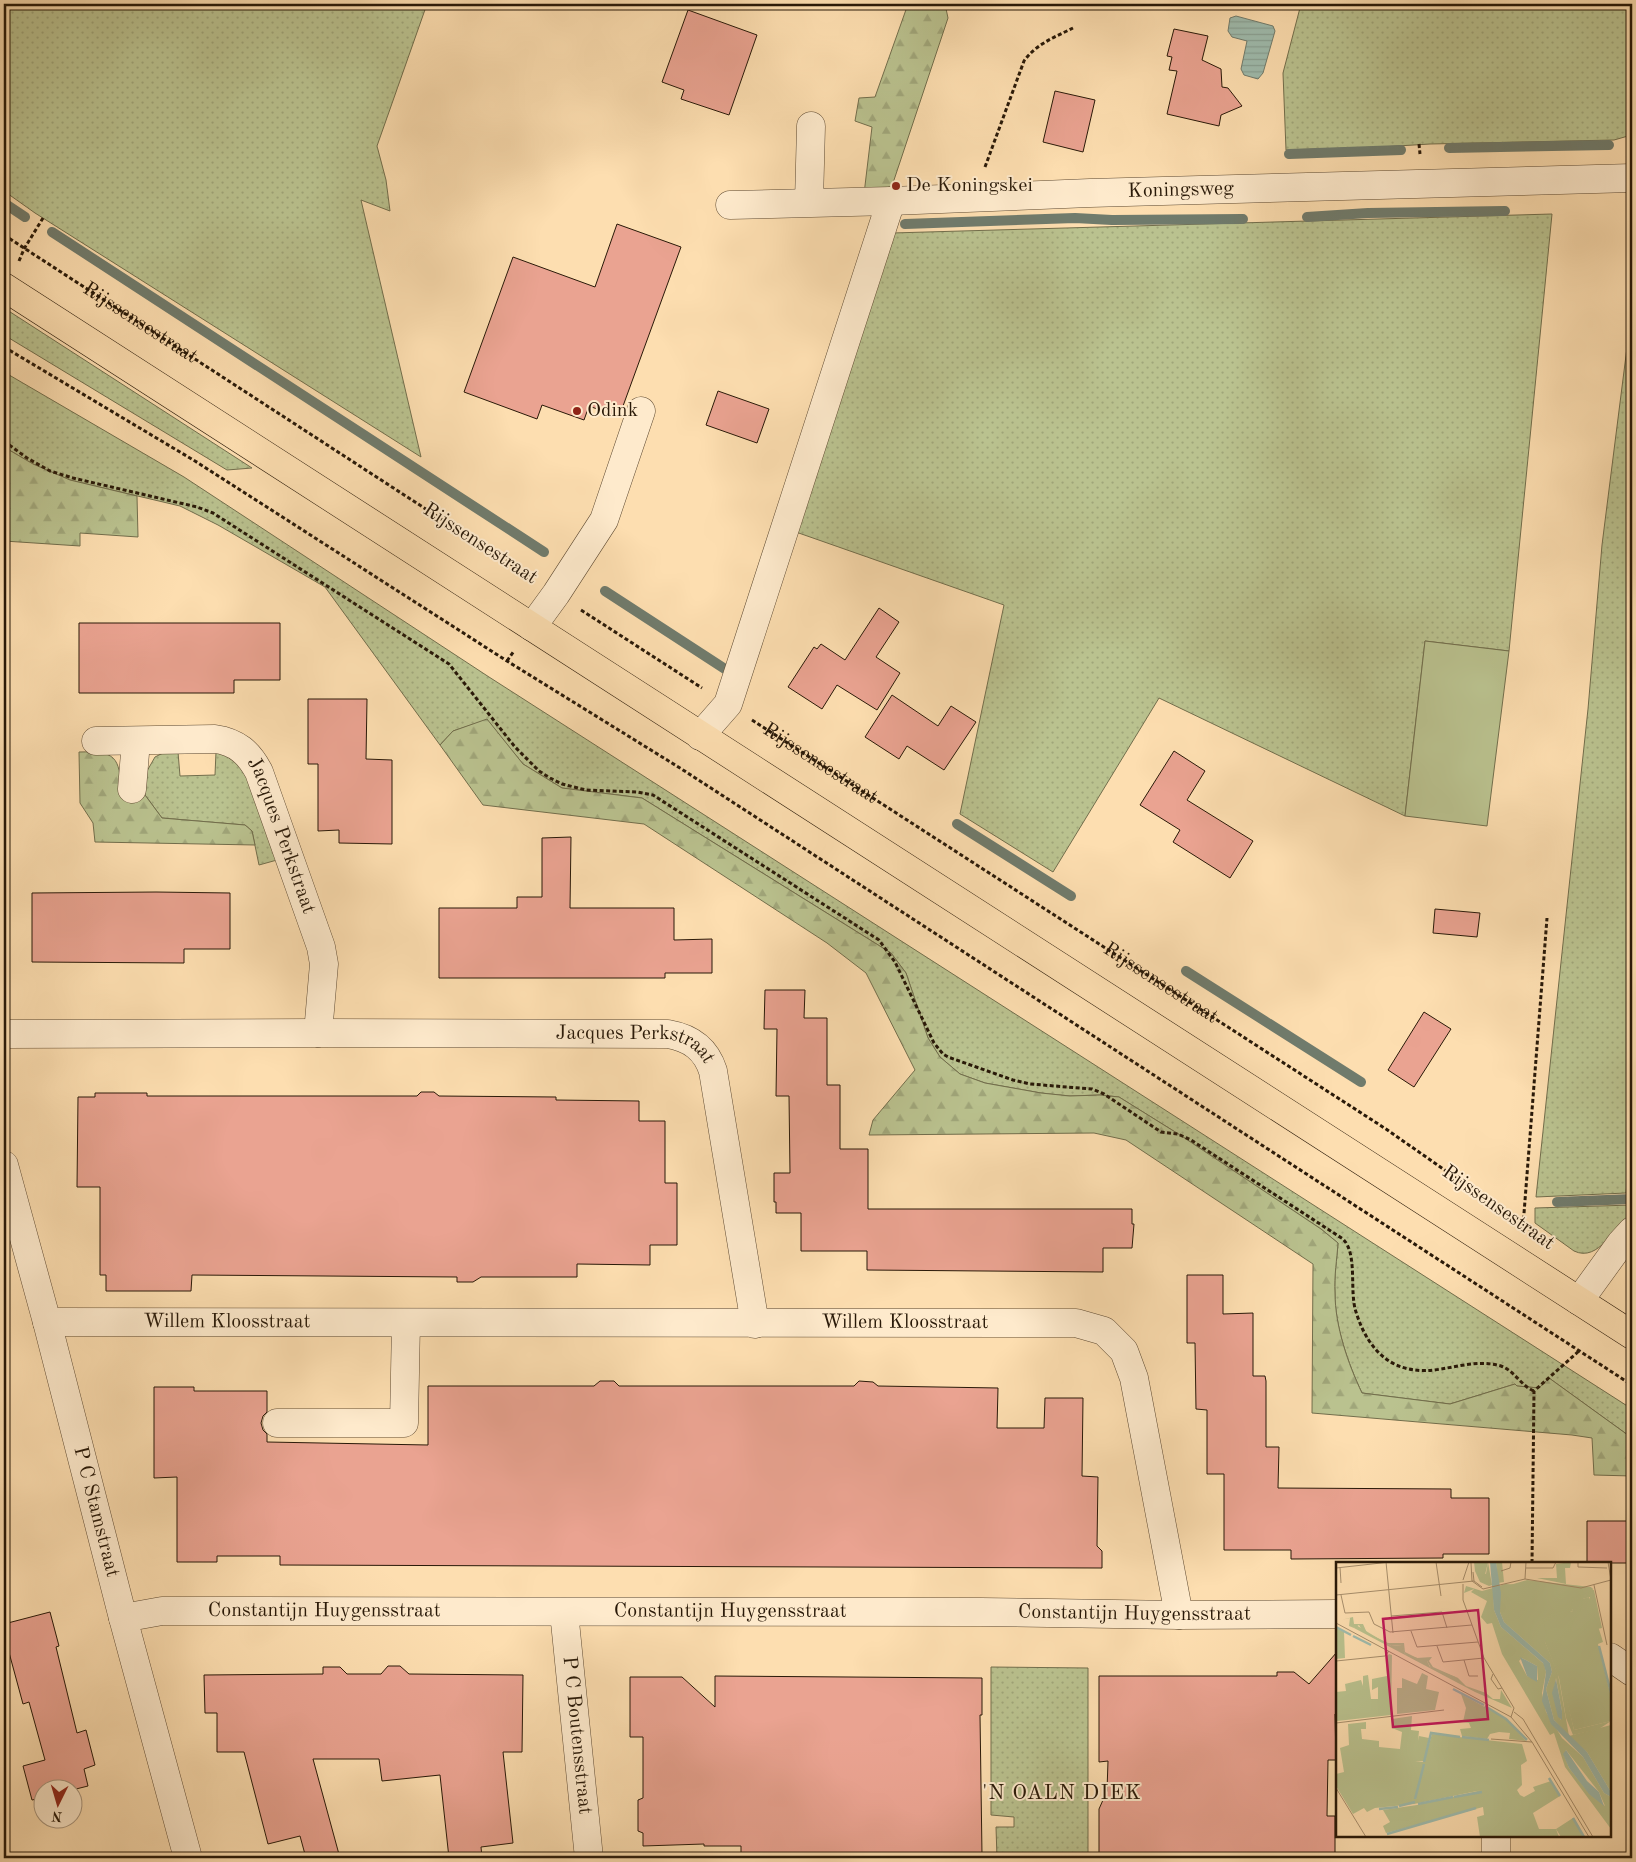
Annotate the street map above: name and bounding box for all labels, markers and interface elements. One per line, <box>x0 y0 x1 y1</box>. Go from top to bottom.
place label: De Koningskei <box>906 176 1033 196</box>
street label: Koningsweg <box>1127 179 1234 202</box>
marker: De Koningskei <box>890 180 902 192</box>
street label: Rijssensestraat <box>79 279 201 368</box>
place label: Odink <box>587 401 638 421</box>
marker: Odink <box>571 405 583 417</box>
street label: Rijssensestraat <box>419 500 541 588</box>
street label: Rijssensestraat <box>759 720 881 808</box>
street label: Jacques Perkstraat <box>243 754 318 917</box>
street label: Rijssensestraat <box>1099 939 1221 1028</box>
street label: Jacques Perkstraat <box>556 1024 718 1067</box>
street label: Rijssensestraat <box>1438 1162 1558 1254</box>
street label: Willem Kloosstraat <box>143 1312 311 1332</box>
street label: Willem Kloosstraat <box>821 1313 989 1333</box>
street label: P C Stamstraat <box>69 1445 122 1579</box>
inset map <box>1336 1562 1611 1837</box>
street label: Constantijn Huygensstraat <box>208 1601 441 1621</box>
street label: Constantijn Huygensstraat <box>614 1602 847 1622</box>
street label: Constantijn Huygensstraat <box>1018 1603 1251 1625</box>
street label: P C Boutensstraat <box>559 1655 595 1815</box>
north arrow <box>32 1780 82 1830</box>
district label: 'N OALN DIEK <box>982 1783 1142 1804</box>
text: N <box>51 1808 63 1823</box>

